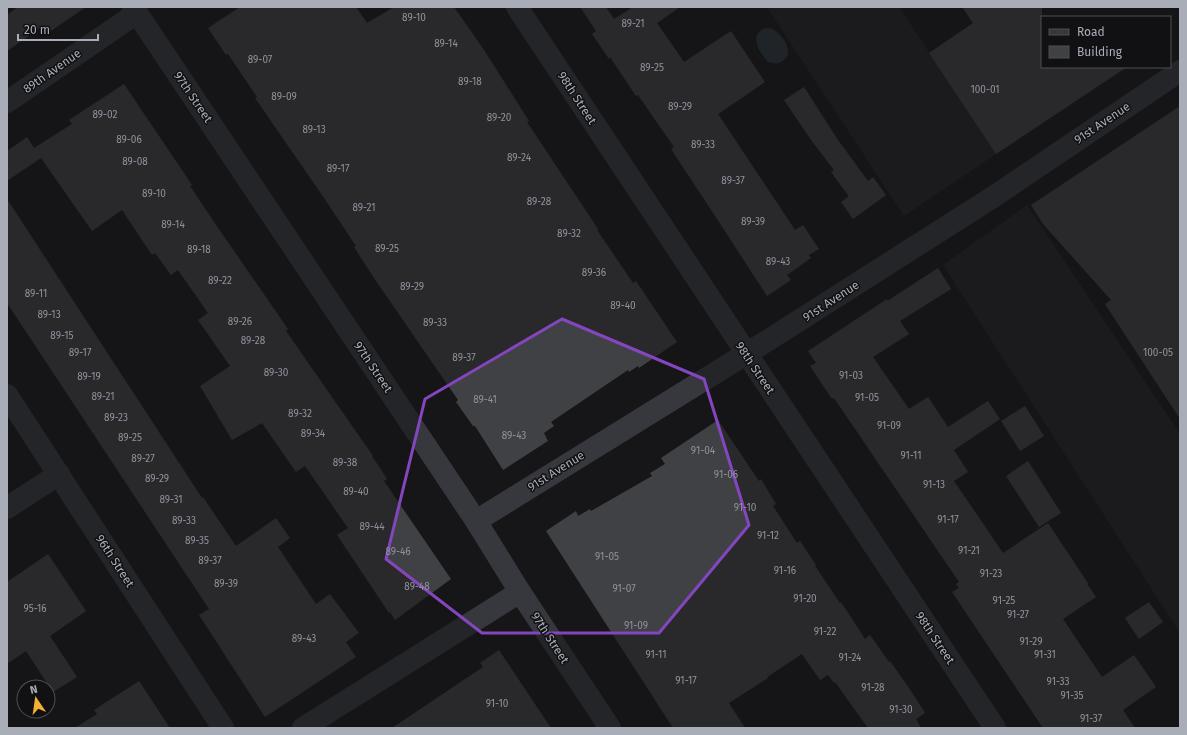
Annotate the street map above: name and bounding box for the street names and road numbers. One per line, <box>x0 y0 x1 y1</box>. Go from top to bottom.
street label: 89th Avenue <box>21 46 83 96</box>
street label: 97th Street <box>171 69 216 126</box>
street label: 98th Street <box>555 69 600 128</box>
street label: 91st Avenue <box>1071 99 1133 147</box>
street label: 91st Avenue <box>800 278 862 324</box>
street label: 97th Street <box>351 339 396 396</box>
street label: 98th Street <box>732 339 778 397</box>
street label: 91st Avenue <box>525 448 587 494</box>
street label: 96th Street <box>93 532 138 590</box>
street label: 98th Street <box>912 609 958 667</box>
street label: 97th Street <box>528 610 572 667</box>

